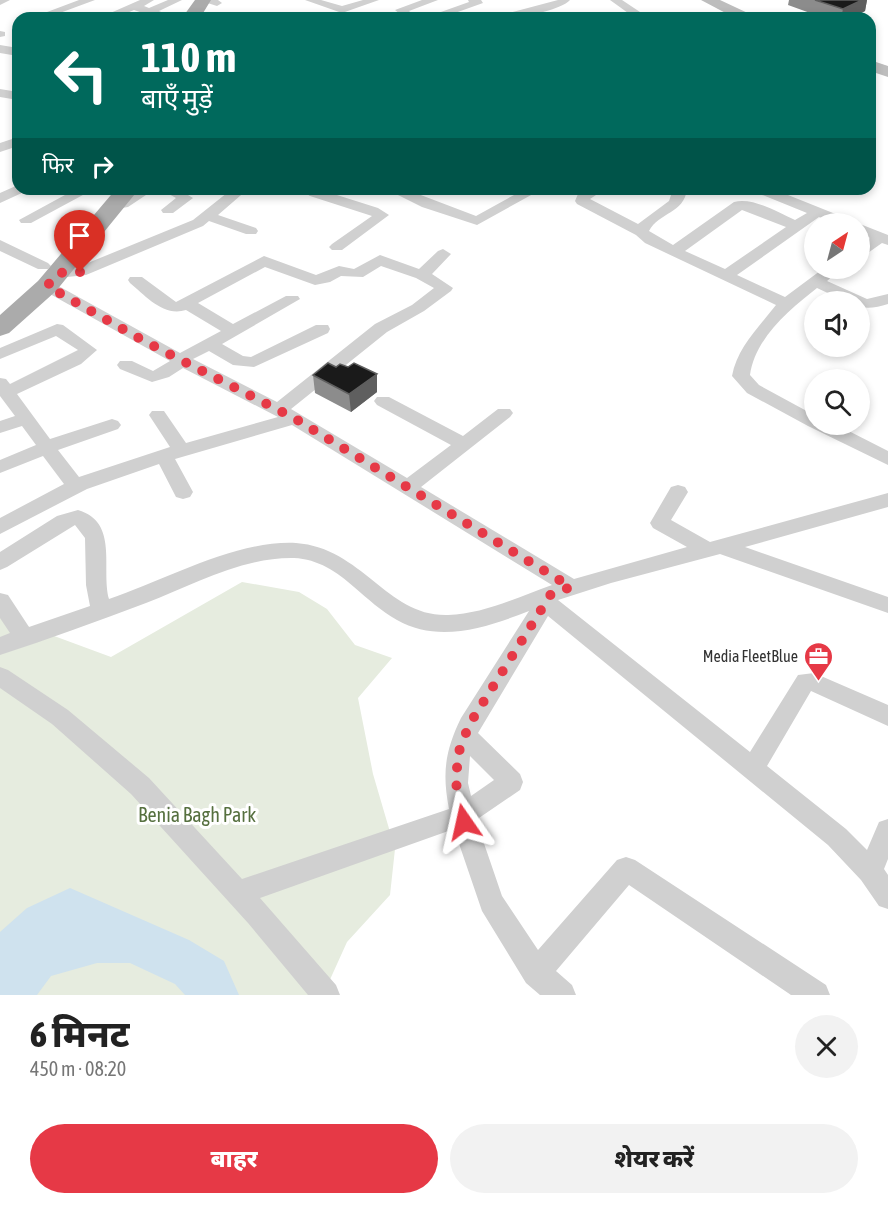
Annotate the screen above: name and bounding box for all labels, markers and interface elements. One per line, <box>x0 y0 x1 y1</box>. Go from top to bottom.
text: 110 m <box>141 33 236 81</box>
icon: left <box>42 36 120 114</box>
text: बाएँ मुड़ें <box>141 83 213 114</box>
icon: right <box>86 150 119 183</box>
text: फिर <box>42 152 74 178</box>
pin <box>54 210 105 272</box>
north arrow <box>804 213 870 279</box>
map controls <box>804 213 870 435</box>
icon: arrive <box>63 219 96 252</box>
button: sound <box>804 291 870 357</box>
button: search <box>804 369 870 435</box>
office icon: Media FleetBlue <box>803 640 835 682</box>
place label: Media FleetBlue <box>703 647 798 665</box>
position arrow <box>432 790 496 854</box>
park label: Benia Bagh Park <box>138 803 256 826</box>
text: 6 मिनट <box>30 1013 129 1055</box>
button: close <box>795 1015 858 1078</box>
text: 450 m · 08:20 <box>30 1057 126 1080</box>
button: बाहर <box>30 1124 438 1193</box>
button: शेयर करें <box>450 1124 858 1193</box>

